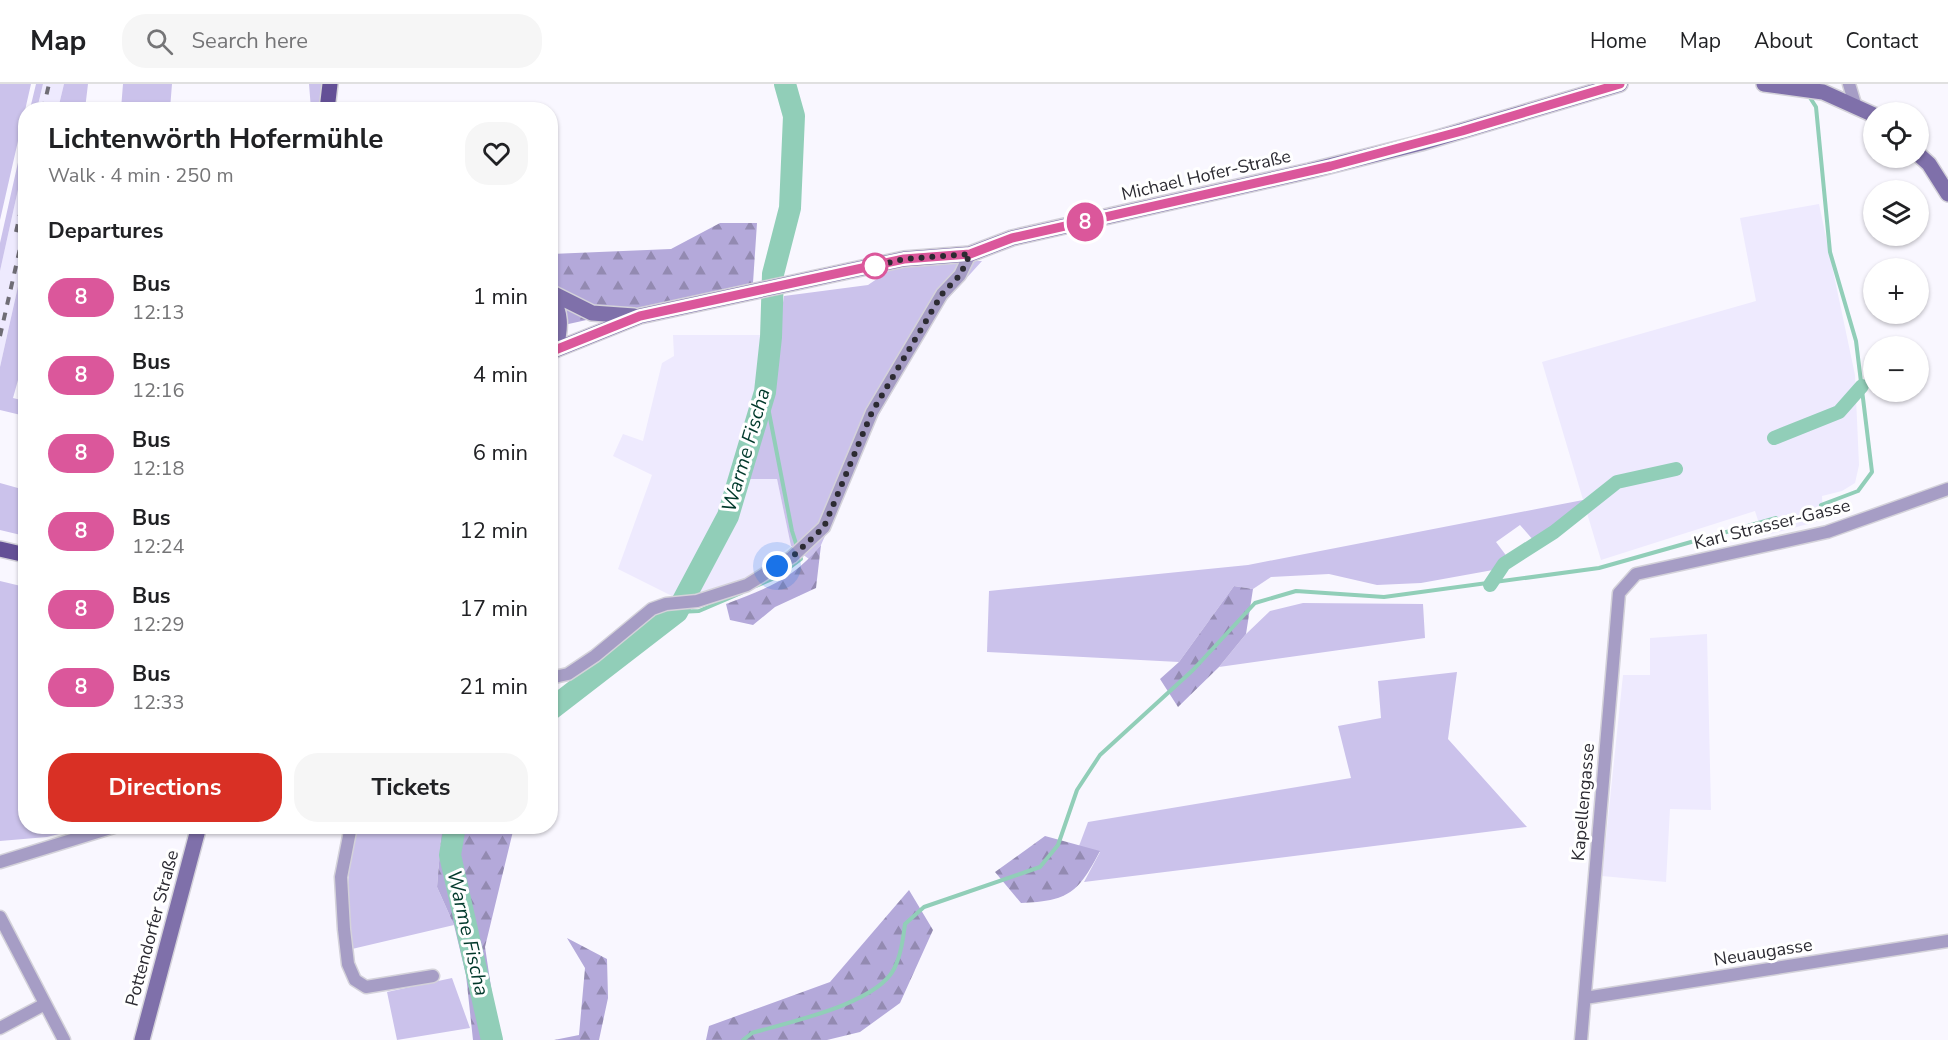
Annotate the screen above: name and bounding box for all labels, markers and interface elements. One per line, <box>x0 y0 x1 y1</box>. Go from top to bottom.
search box <box>122 14 542 68</box>
text: Map <box>30 22 86 60</box>
icon: search <box>143 25 176 58</box>
text: Search here <box>191 26 308 56</box>
text: Home <box>1590 27 1647 55</box>
text: Map <box>1680 27 1721 55</box>
text: About <box>1754 27 1812 55</box>
text: Contact <box>1845 27 1918 55</box>
map controls <box>1863 102 1929 402</box>
button: locate <box>1863 102 1929 168</box>
text: Lichtenwörth Hofermühle <box>48 120 383 158</box>
button: heart <box>465 122 528 185</box>
street label: Michael Hofer-Straße <box>1119 144 1293 206</box>
text: Walk · 4 min · 250 m <box>48 162 234 189</box>
button: layers <box>1863 180 1929 246</box>
line badge: 8 <box>1066 202 1104 242</box>
text: 8 <box>1079 208 1091 236</box>
text: Departures <box>48 216 163 246</box>
unlabelled marker <box>862 253 888 279</box>
button: + <box>1863 258 1929 324</box>
text: Bus <box>132 269 171 299</box>
text: 1 min <box>473 282 528 312</box>
text: 8 <box>75 283 87 311</box>
text: 12:13 <box>132 299 185 326</box>
button: − <box>1863 336 1929 402</box>
text: Bus <box>132 347 171 377</box>
text: 4 min <box>473 360 528 390</box>
text: 8 <box>75 361 87 389</box>
text: 12:16 <box>132 377 185 404</box>
water label: Warme Fischa <box>715 385 777 515</box>
text: Bus <box>132 425 171 455</box>
text: 6 min <box>473 438 528 468</box>
text: 8 <box>75 439 87 467</box>
text: 12:18 <box>132 455 185 482</box>
street label: Karl Strasser-Gasse <box>1691 493 1853 555</box>
text: Bus <box>132 503 171 533</box>
text: 12 min <box>460 516 528 546</box>
text: 8 <box>75 517 87 545</box>
text: 12:24 <box>132 533 185 560</box>
your location <box>762 551 792 581</box>
text: Bus <box>132 581 171 611</box>
text: 17 min <box>460 594 528 624</box>
text: 8 <box>75 595 87 623</box>
text: 12:29 <box>132 611 185 638</box>
text: Bus <box>132 659 171 689</box>
text: 21 min <box>460 672 528 702</box>
text: 8 <box>75 673 87 701</box>
text: 12:33 <box>132 689 185 716</box>
street label: Kapellengasse <box>1566 742 1600 862</box>
button: Directions <box>48 753 282 822</box>
button: Tickets <box>294 753 528 822</box>
street label: Pottendorfer Straße <box>120 847 184 1009</box>
water label: Warme Fischa <box>440 868 496 998</box>
street label: Neuaugasse <box>1712 932 1814 972</box>

